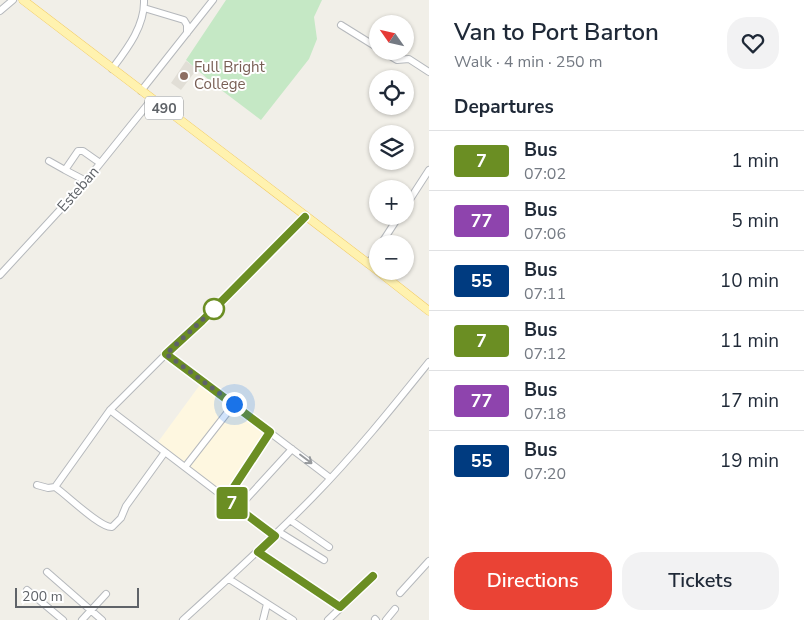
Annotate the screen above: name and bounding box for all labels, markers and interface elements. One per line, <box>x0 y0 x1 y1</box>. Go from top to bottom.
north arrow <box>369 15 414 60</box>
map controls <box>369 15 414 280</box>
text: Van to Port Barton <box>454 16 659 48</box>
button: heart <box>727 17 779 69</box>
text: Walk · 4 min · 250 m <box>454 51 602 73</box>
place label: Full Bright College <box>194 57 265 94</box>
marker: Full Bright College <box>178 70 190 82</box>
button: locate <box>369 70 414 115</box>
text: Departures <box>454 94 554 120</box>
road number: 490 <box>145 96 183 120</box>
button: layers <box>369 125 414 170</box>
text: Bus <box>524 137 557 163</box>
text: 1 min <box>731 148 779 174</box>
text: 7 <box>476 149 487 173</box>
street label: Esteban <box>53 162 103 216</box>
text: 07:02 <box>524 163 566 185</box>
button: + <box>369 180 414 225</box>
text: Bus <box>524 197 557 223</box>
text: 5 min <box>731 208 779 234</box>
text: 77 <box>471 209 492 233</box>
text: 07:06 <box>524 223 566 245</box>
button: − <box>369 235 414 280</box>
text: Bus <box>524 257 557 283</box>
text: 10 min <box>720 268 779 294</box>
text: 55 <box>471 269 492 293</box>
text: 07:11 <box>524 283 566 305</box>
unlabelled marker <box>203 298 225 320</box>
text: Bus <box>524 317 557 343</box>
text: 11 min <box>720 328 779 354</box>
text: 7 <box>476 329 487 353</box>
text: 07:12 <box>524 343 566 365</box>
text: Bus <box>524 377 557 403</box>
text: 17 min <box>720 388 779 414</box>
text: 77 <box>471 389 492 413</box>
your location <box>222 392 247 417</box>
text: 07:18 <box>524 403 566 425</box>
text: Bus <box>524 437 557 463</box>
text: 19 min <box>720 448 779 474</box>
text: 55 <box>471 449 492 473</box>
one-way arrow <box>299 454 312 465</box>
text: 07:20 <box>524 463 566 485</box>
line badge: 7 <box>216 487 248 519</box>
text: 7 <box>227 491 237 515</box>
button: Directions <box>454 552 612 610</box>
button: Tickets <box>622 552 779 610</box>
scale bar <box>15 585 139 608</box>
text: 200 m <box>22 587 63 606</box>

